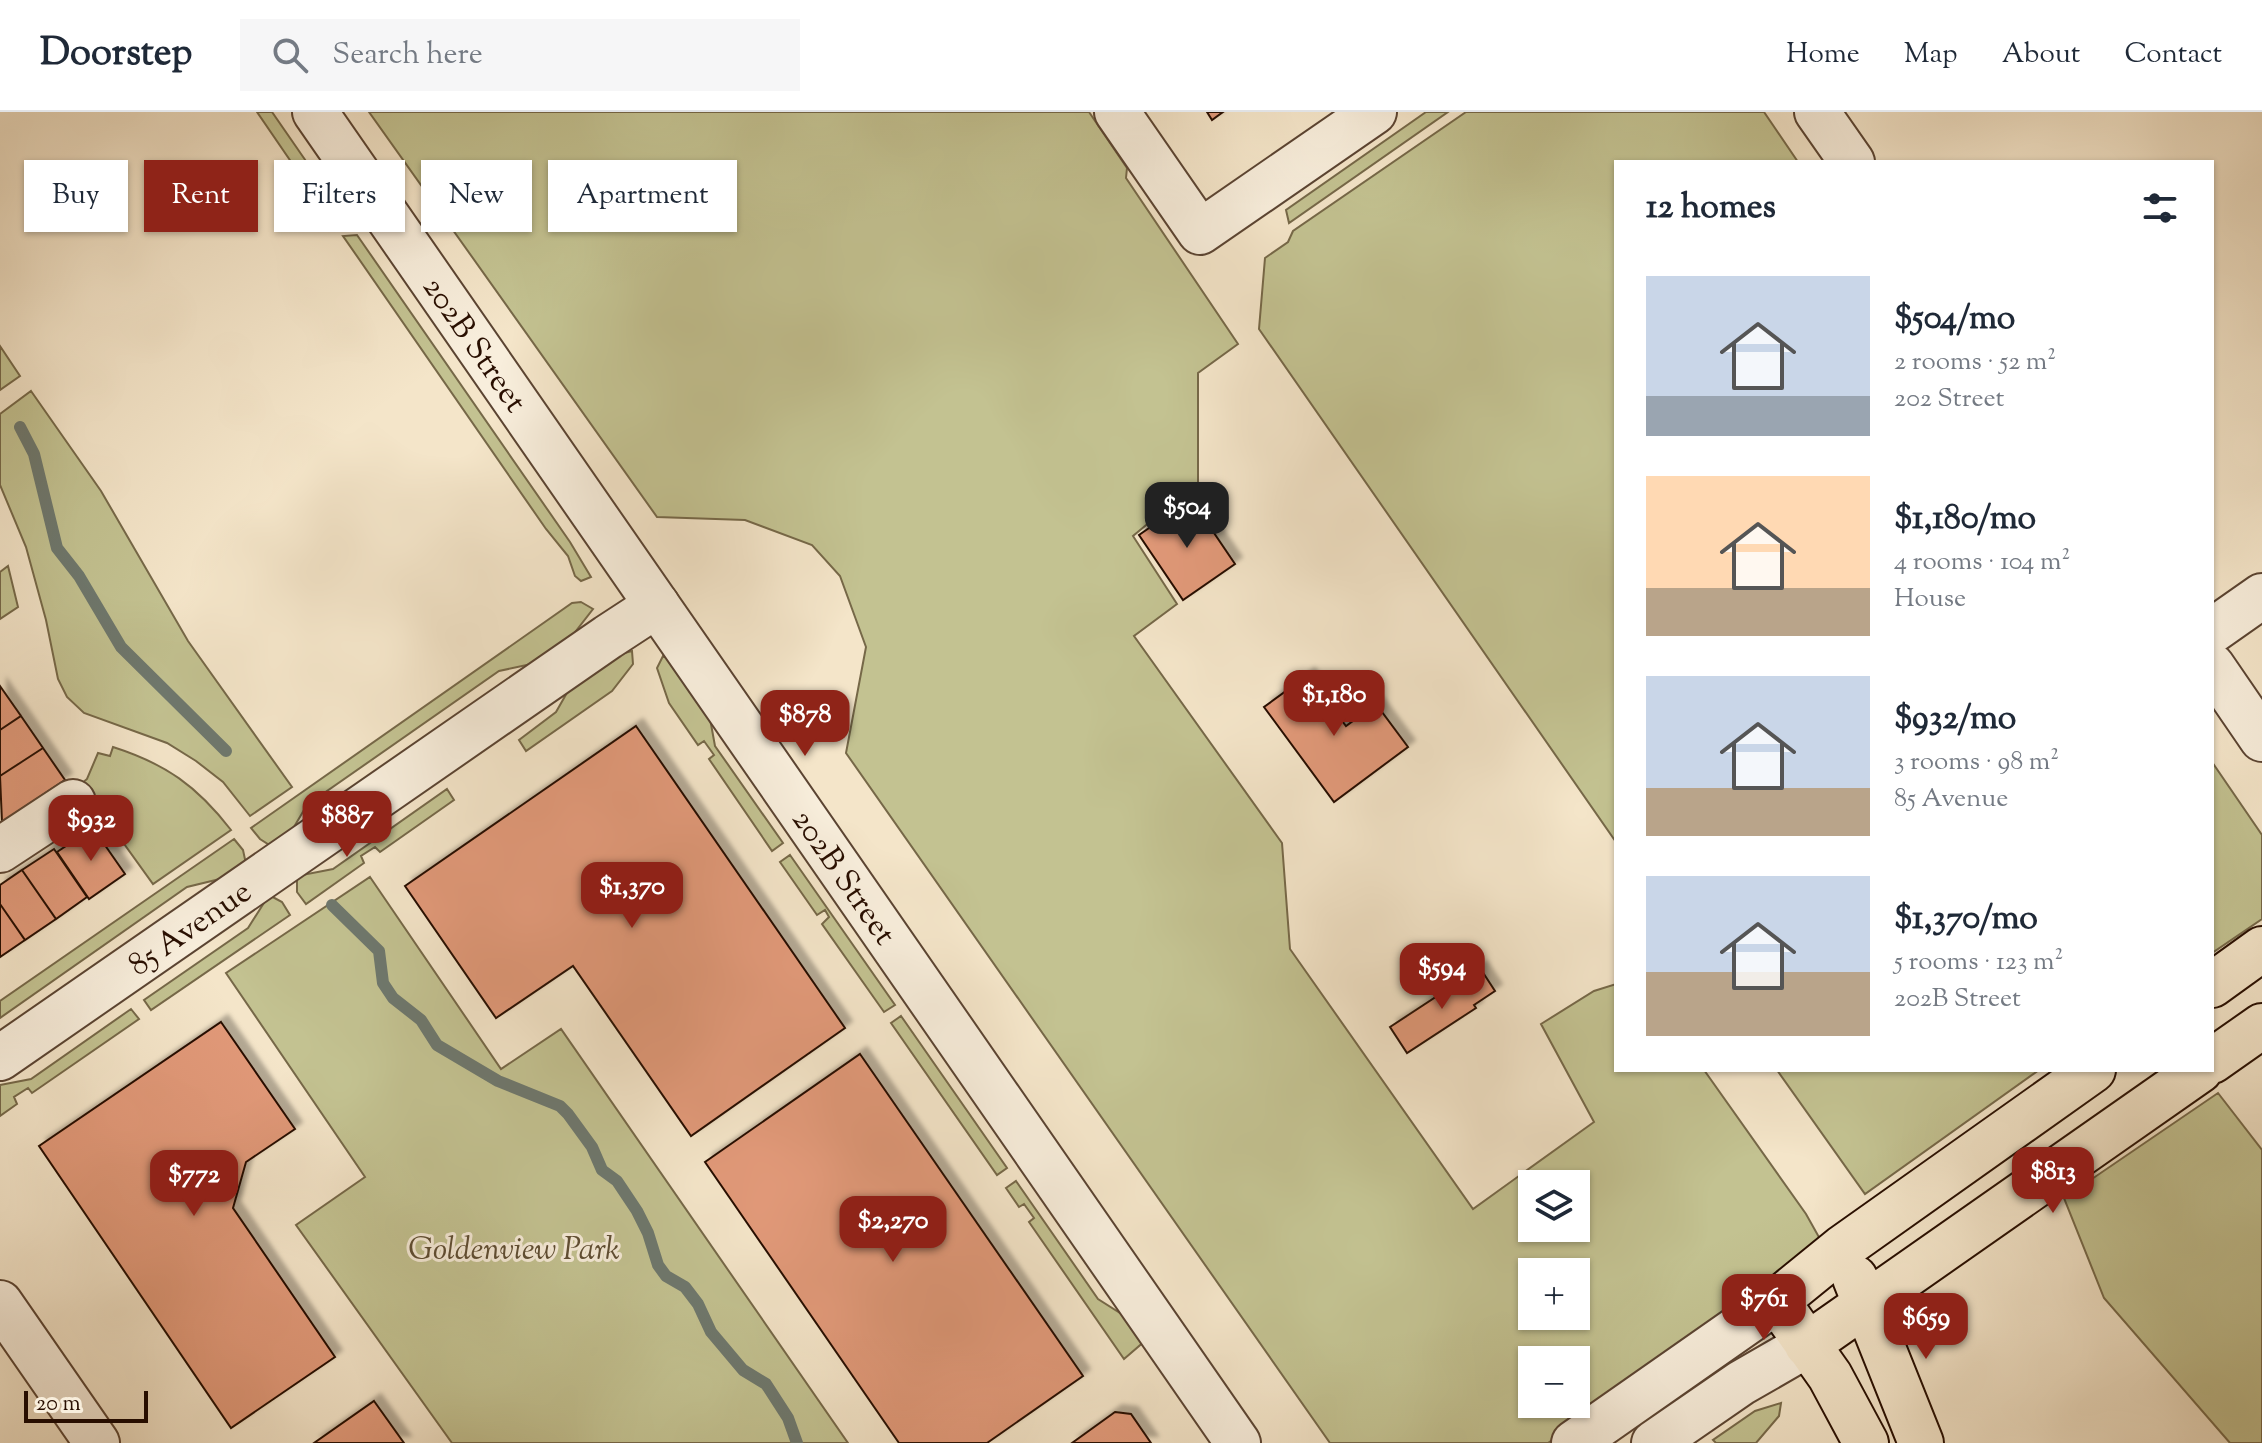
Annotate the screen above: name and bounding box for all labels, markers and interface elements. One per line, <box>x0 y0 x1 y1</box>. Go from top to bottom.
search box <box>240 19 800 91</box>
text: Doorstep <box>40 28 192 82</box>
icon: search <box>268 33 312 77</box>
text: Search here <box>332 34 483 77</box>
text: Home <box>1786 35 1860 75</box>
text: Map <box>1904 35 1958 75</box>
text: About <box>2002 35 2080 75</box>
text: Contact <box>2124 35 2222 75</box>
chip: Buy <box>24 160 128 232</box>
chip: Rent <box>144 160 258 232</box>
chip: Filters <box>274 160 405 232</box>
chip: New <box>421 160 532 232</box>
chip: Apartment <box>548 160 737 232</box>
text: 12 homes <box>1646 184 1776 233</box>
icon: filters <box>2138 186 2182 230</box>
street label: 202B Street <box>410 268 537 423</box>
text: $504/mo <box>1894 295 2015 344</box>
icon: home <box>1710 308 1806 404</box>
text: 2 rooms · 52 m² <box>1894 344 2056 381</box>
text: 202 Street <box>1894 381 2005 418</box>
pin: $504 <box>1140 482 1234 550</box>
text: $504 <box>1163 489 1211 526</box>
text: $1,180/mo <box>1894 495 2036 544</box>
icon: home <box>1710 508 1806 604</box>
text: 4 rooms · 104 m² <box>1894 544 2070 581</box>
text: House <box>1894 581 1966 618</box>
pin: $1,180 <box>1269 670 1399 738</box>
text: $1,180 <box>1302 677 1366 714</box>
pin: $878 <box>758 690 852 758</box>
text: $932/mo <box>1894 695 2016 744</box>
text: $878 <box>779 697 831 734</box>
icon: home <box>1710 708 1806 804</box>
text: 3 rooms · 98 m² <box>1894 744 2059 781</box>
text: 85 Avenue <box>1894 781 2008 818</box>
pin: $887 <box>300 791 394 859</box>
pin: $932 <box>44 795 138 863</box>
text: $887 <box>321 798 373 835</box>
street label: 202B Street <box>779 801 906 955</box>
text: $932 <box>66 802 116 839</box>
pin: $1,370 <box>567 862 697 930</box>
text: $1,370 <box>599 869 665 906</box>
street label: 85 Avenue <box>120 871 262 989</box>
text: $1,370/mo <box>1894 895 2038 944</box>
icon: home <box>1710 908 1806 1004</box>
pin: $594 <box>1395 943 1489 1011</box>
text: 5 rooms · 123 m² <box>1894 944 2063 981</box>
text: $594 <box>1418 950 1466 987</box>
text: 202B Street <box>1894 981 2021 1018</box>
pin: $813 <box>2006 1147 2100 1215</box>
pin: $772 <box>147 1150 241 1218</box>
text: $813 <box>2030 1154 2076 1191</box>
text: $772 <box>168 1157 220 1194</box>
map controls <box>1518 1170 1590 1418</box>
button: layers <box>1518 1170 1590 1242</box>
pin: $2,270 <box>828 1196 958 1264</box>
text: $2,270 <box>858 1203 928 1240</box>
park label: Goldenview Park <box>408 1228 620 1274</box>
button: + <box>1518 1258 1590 1330</box>
pin: $761 <box>1717 1274 1811 1342</box>
text: $761 <box>1740 1281 1788 1318</box>
pin: $659 <box>1879 1293 1973 1361</box>
text: $659 <box>1902 1300 1950 1337</box>
button: − <box>1518 1346 1590 1418</box>
scale bar <box>24 1387 148 1423</box>
text: 20 m <box>36 1389 81 1421</box>

